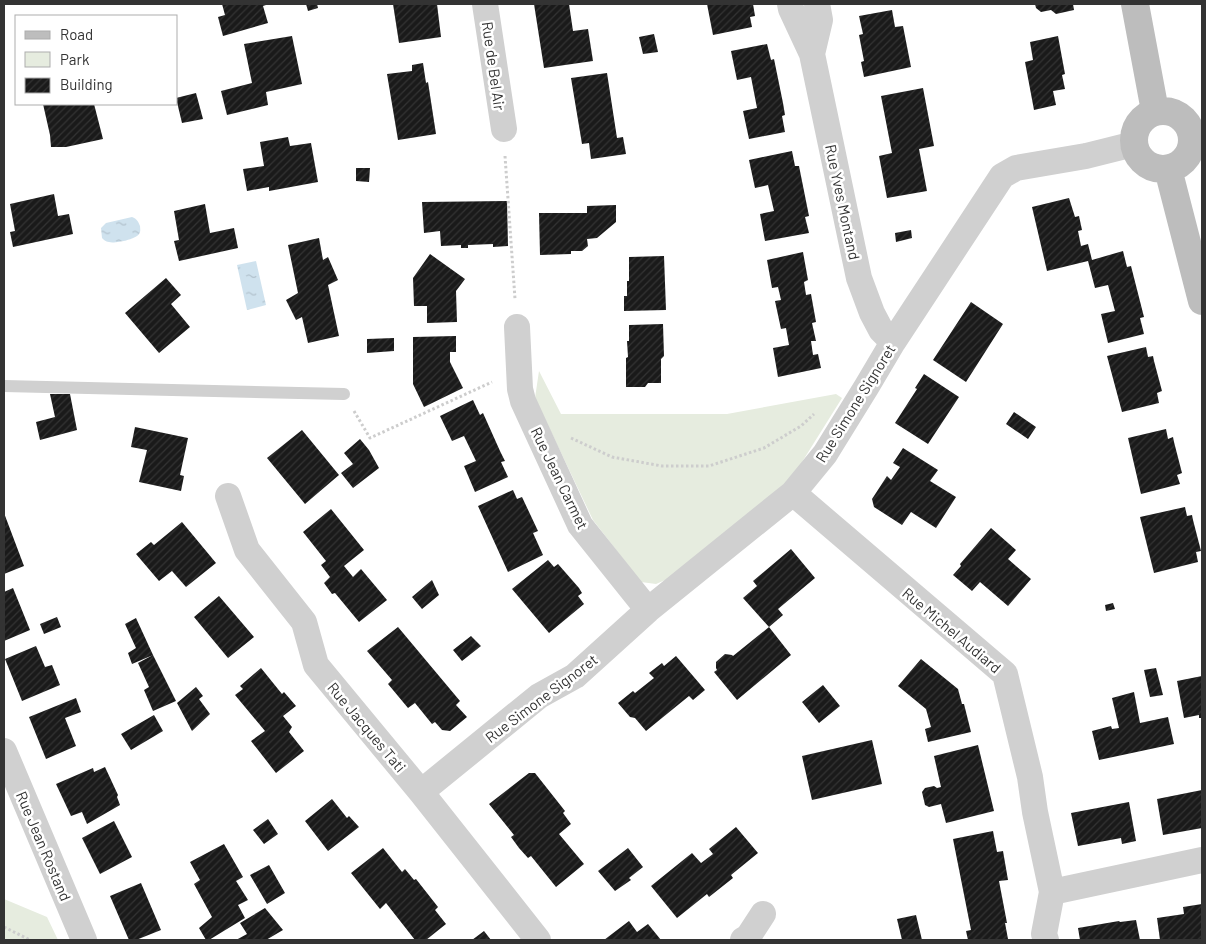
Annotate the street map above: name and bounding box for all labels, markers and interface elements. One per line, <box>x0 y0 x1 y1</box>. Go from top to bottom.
legend <box>15 15 178 105</box>
street label: Rue de Bel Air <box>479 20 509 112</box>
text: Road <box>60 25 93 43</box>
text: Park <box>60 50 90 68</box>
text: Building <box>60 75 113 93</box>
street label: Rue Yves Montand <box>822 143 864 261</box>
street label: Rue Simone Signoret <box>811 341 899 465</box>
street label: Rue Jean Carmet <box>528 424 592 532</box>
street label: Rue Michel Audiard <box>899 583 1005 677</box>
street label: Rue Simone Signoret <box>481 650 601 746</box>
street label: Rue Jacques Tati <box>324 678 410 776</box>
street label: Rue Jean Rostand <box>13 788 75 904</box>

